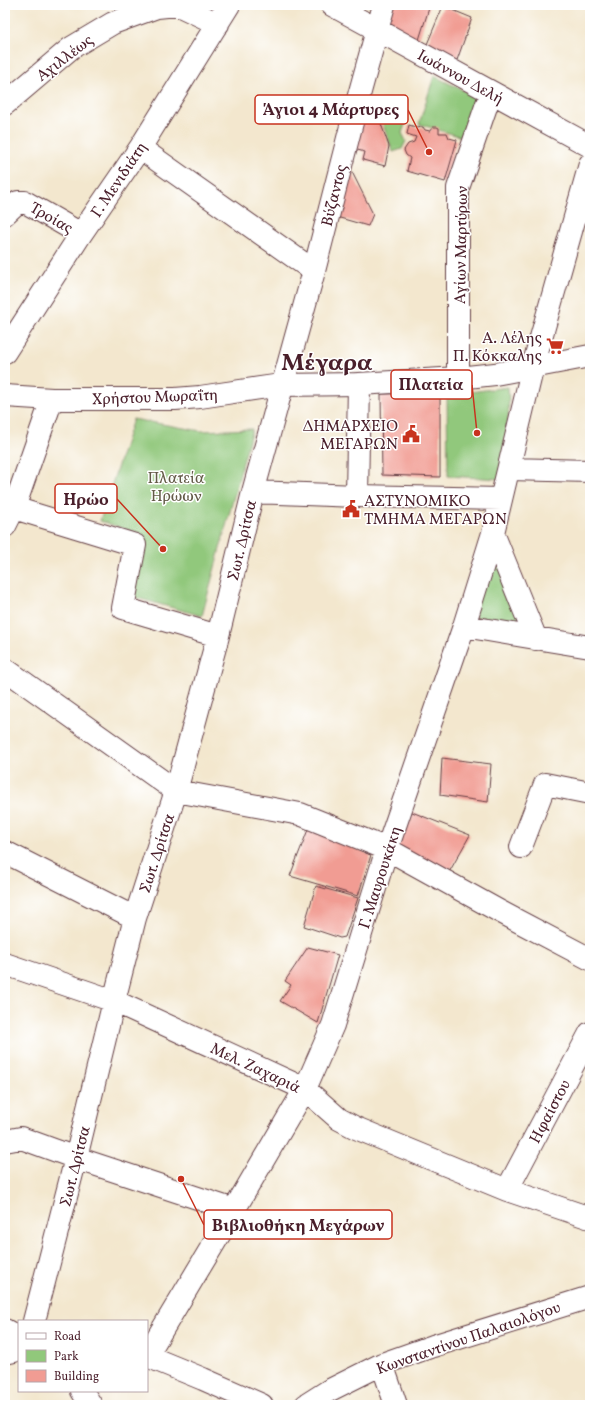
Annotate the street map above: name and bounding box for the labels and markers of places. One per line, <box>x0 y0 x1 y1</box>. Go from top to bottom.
callout: Άγιοι 4 Μάρτυρες <box>255 95 408 124</box>
place label: Α. Λέλης Π. Κόκκαλης <box>453 328 542 368</box>
supermarket icon: Α. Λέλης Π. Κόκκαλης <box>545 336 565 356</box>
callout: Πλατεία <box>391 370 472 399</box>
place label: ΔΗΜΑΡΧΕΙΟ ΜΕΓΑΡΩΝ <box>303 416 398 456</box>
public building icon: ΔΗΜΑΡΧΕΙΟ ΜΕΓΑΡΩΝ <box>401 424 421 444</box>
callout: Ηρώο <box>55 484 117 513</box>
place label: ΑΣΤΥΝΟΜΙΚΟ ΤΜΗΜΑ ΜΕΓΑΡΩΝ <box>364 491 507 531</box>
public building icon: ΑΣΤΥΝΟΜΙΚΟ ΤΜΗΜΑ ΜΕΓΑΡΩΝ <box>341 499 361 519</box>
callout: Βιβλιοθήκη Μεγάρων <box>204 1210 392 1239</box>

